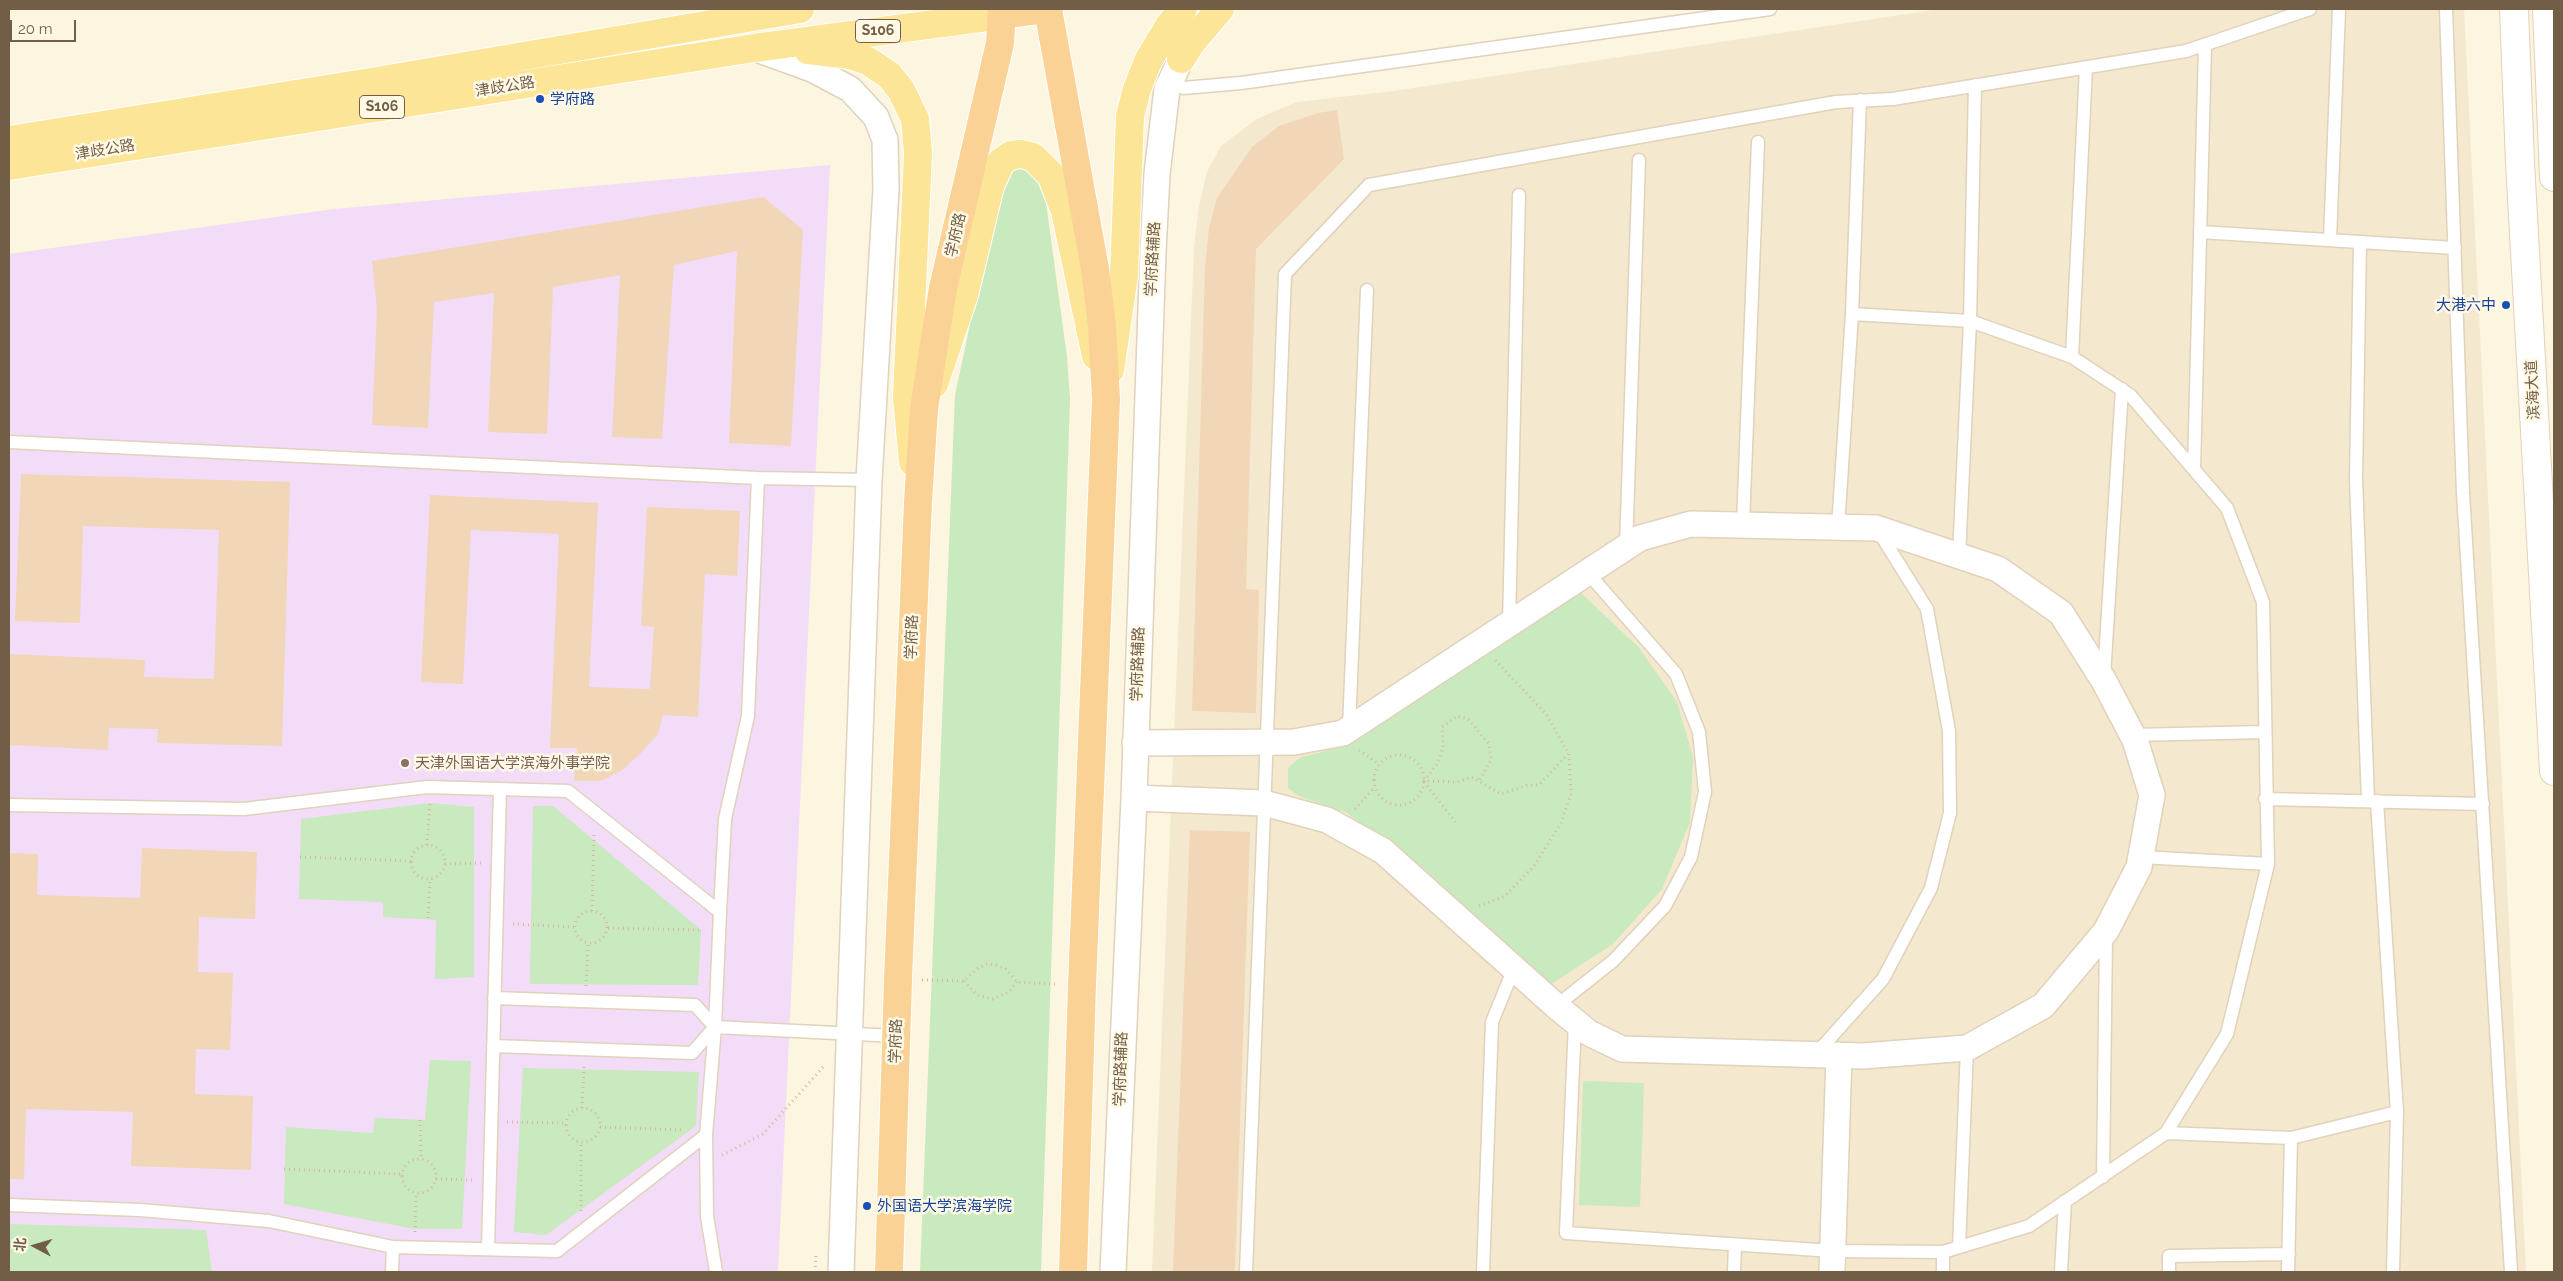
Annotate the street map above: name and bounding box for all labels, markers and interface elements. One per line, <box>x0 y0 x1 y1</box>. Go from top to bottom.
scale bar <box>12 10 79 42</box>
text: 20 m <box>18 20 53 38</box>
road number: S106 <box>856 20 900 42</box>
street label: 津歧公路 <box>474 73 536 101</box>
place label: 学府路 <box>550 90 595 108</box>
marker: 学府路 <box>534 93 546 105</box>
road number: S106 <box>360 95 404 118</box>
street label: 津歧公路 <box>74 136 136 164</box>
street label: 学府路 <box>942 211 970 259</box>
street label: 学府路辅路 <box>1142 221 1164 297</box>
place label: 大港六中 <box>2436 296 2496 314</box>
marker: 大港六中 <box>2500 299 2512 311</box>
street label: 滨海大道 <box>2522 360 2544 420</box>
street label: 学府路 <box>902 614 922 660</box>
street label: 学府路辅路 <box>1128 626 1148 702</box>
place label: 天津外国语大学滨海外事学院 <box>415 754 610 772</box>
marker: 天津外国语大学滨海外事学院 <box>399 757 411 769</box>
street label: 学府路 <box>886 1018 906 1064</box>
street label: 学府路辅路 <box>1111 1031 1131 1107</box>
place label: 外国语大学滨海学院 <box>877 1197 1012 1215</box>
marker: 外国语大学滨海学院 <box>861 1200 873 1212</box>
north arrow <box>10 1221 60 1271</box>
text: 北 <box>11 1237 29 1252</box>

